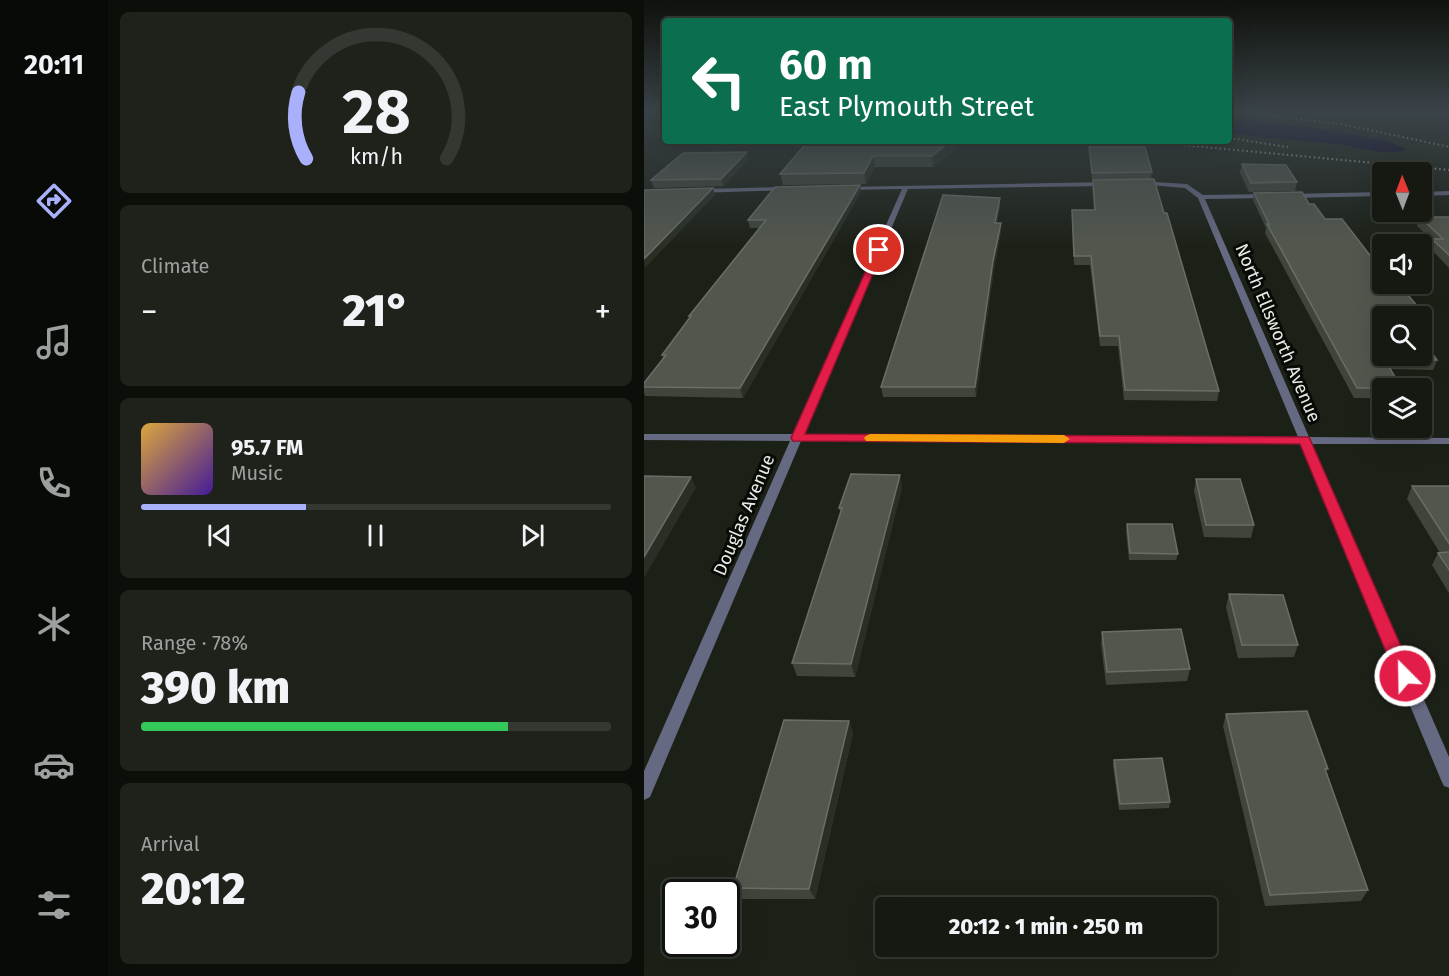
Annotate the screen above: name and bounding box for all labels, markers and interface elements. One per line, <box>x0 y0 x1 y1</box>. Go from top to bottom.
text: 60 m <box>779 40 873 90</box>
icon: left <box>680 42 758 120</box>
text: 20:11 <box>24 49 84 81</box>
text: 28 <box>342 76 410 151</box>
text: East Plymouth Street <box>779 91 1034 123</box>
text: km/h <box>349 145 403 171</box>
north arrow <box>1372 162 1432 222</box>
map controls <box>1372 162 1432 438</box>
icon: directions <box>33 180 75 222</box>
pin <box>853 224 904 275</box>
icon: arrive <box>862 233 895 266</box>
button: sound <box>1372 234 1432 294</box>
street label: North Ellsworth Avenue <box>1230 240 1326 426</box>
text: Climate <box>141 254 209 278</box>
text: 21° <box>342 284 410 338</box>
text: − <box>141 292 158 332</box>
text: + <box>595 292 611 332</box>
button: search <box>1372 306 1432 366</box>
icon: music <box>33 321 75 363</box>
button: layers <box>1372 378 1432 438</box>
text: 95.7 FM <box>231 434 303 461</box>
street label: Douglas Avenue <box>709 451 779 579</box>
text: Music <box>231 461 283 485</box>
icon: phone <box>33 462 75 504</box>
icon: previous <box>203 519 236 552</box>
icon: pause <box>359 519 392 552</box>
icon: next <box>516 519 549 552</box>
icon: climate <box>33 603 75 645</box>
text: Range · 78% <box>141 631 248 655</box>
position arrow <box>1373 644 1437 708</box>
text: 390 km <box>141 661 290 715</box>
icon: car <box>33 744 75 786</box>
text: Arrival <box>141 832 200 856</box>
text: 20:12 <box>141 862 245 916</box>
speed limit sign: 30 <box>662 879 740 957</box>
icon: filters <box>33 884 75 926</box>
text: 20:12 · 1 min · 250 m <box>949 913 1143 940</box>

